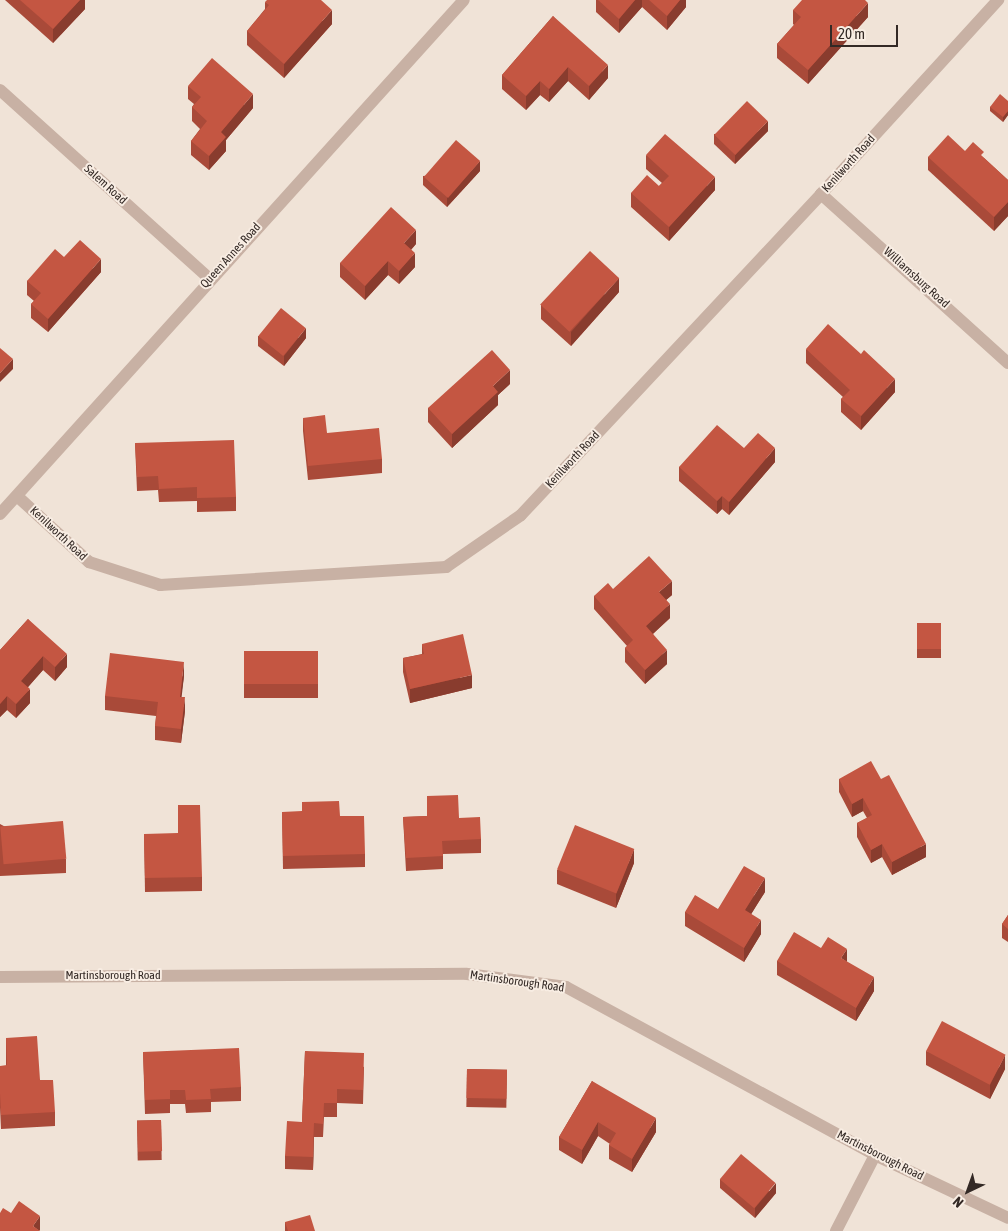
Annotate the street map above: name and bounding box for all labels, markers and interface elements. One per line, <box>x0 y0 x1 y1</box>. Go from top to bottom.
scale bar <box>833 15 900 47</box>
text: 20 m <box>838 25 865 42</box>
street label: Kenilworth Road <box>819 132 879 196</box>
street label: Salem Road <box>81 162 129 208</box>
street label: Queen Annes Road <box>198 220 264 292</box>
street label: Williamsburg Road <box>880 245 952 311</box>
street label: Kenilworth Road <box>543 429 603 491</box>
street label: Kenilworth Road <box>27 504 89 564</box>
street label: Martinsborough Road <box>469 968 565 996</box>
street label: Martinsborough Road <box>65 969 161 983</box>
street label: Martinsborough Road <box>834 1128 926 1184</box>
north arrow <box>943 1166 993 1216</box>
text: N <box>950 1193 966 1211</box>

